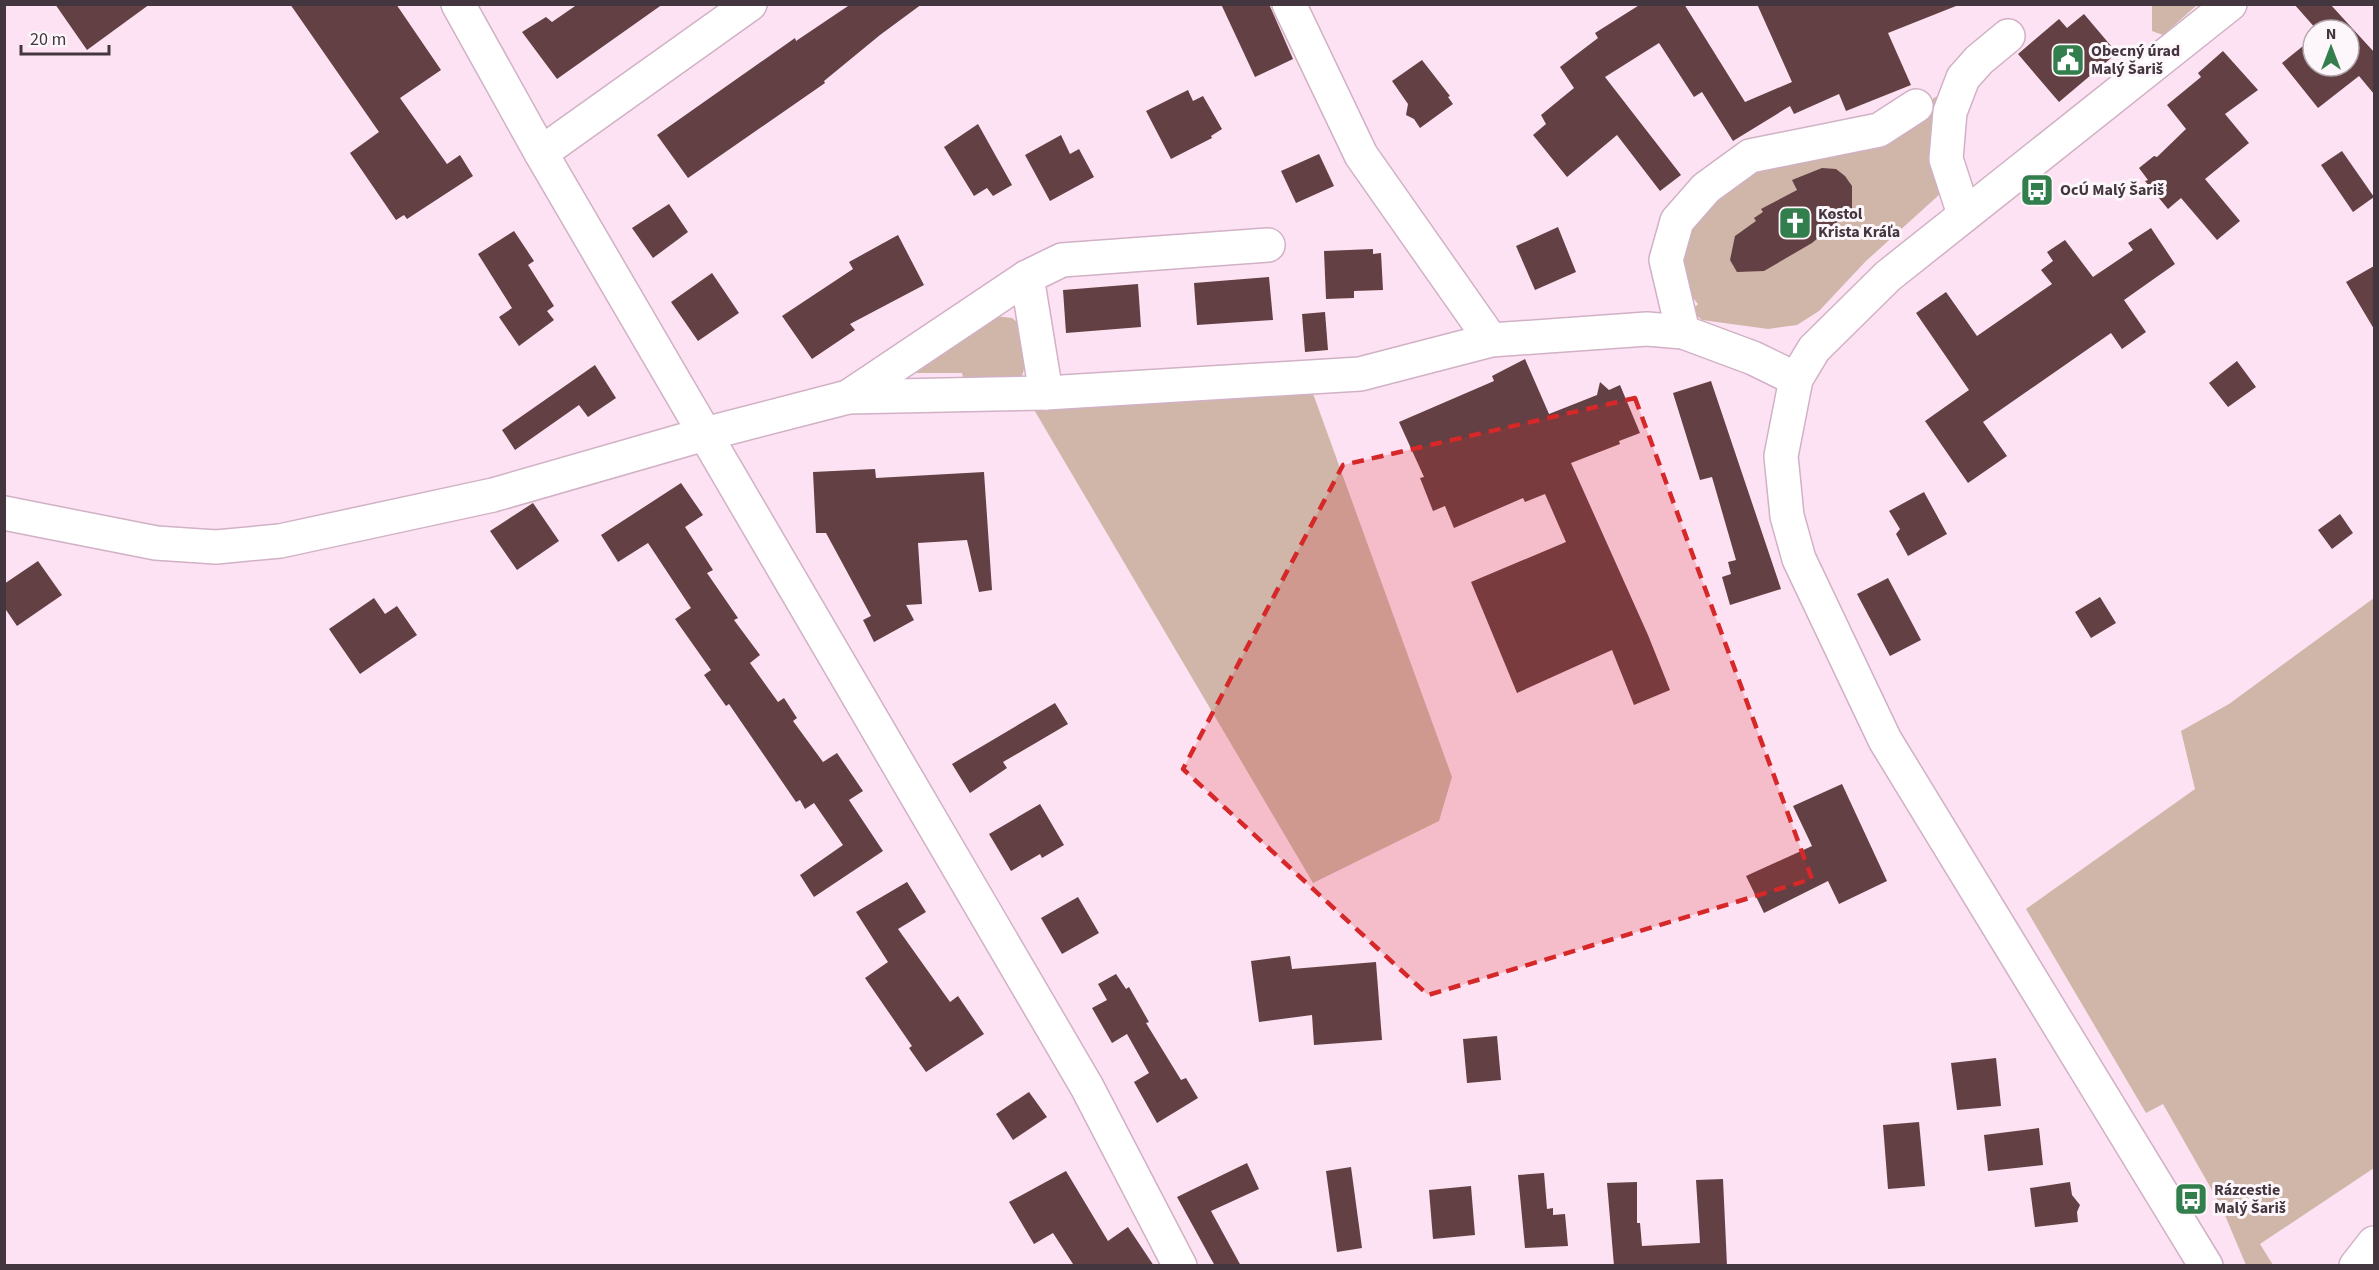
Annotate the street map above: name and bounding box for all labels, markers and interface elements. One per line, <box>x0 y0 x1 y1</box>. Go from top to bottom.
scale bar <box>21 18 110 56</box>
north arrow <box>2301 18 2361 78</box>
text: N <box>2326 23 2336 45</box>
text: 20 m <box>30 27 66 52</box>
place label: Obecný úrad Malý Šariš <box>2091 40 2180 80</box>
public building icon: Obecný úrad Malý Šariš <box>2050 42 2086 78</box>
bus stop icon: OcÚ Malý Šariš <box>2019 172 2055 208</box>
place label: OcÚ Malý Šariš <box>2060 179 2164 201</box>
place label: Kostol Krista Kráľa <box>1818 203 1900 243</box>
church icon: Kostol Krista Kráľa <box>1777 205 1813 241</box>
place label: Rázcestie Malý Šariš <box>2214 1179 2286 1219</box>
bus stop icon: Rázcestie Malý Šariš <box>2173 1181 2209 1217</box>

